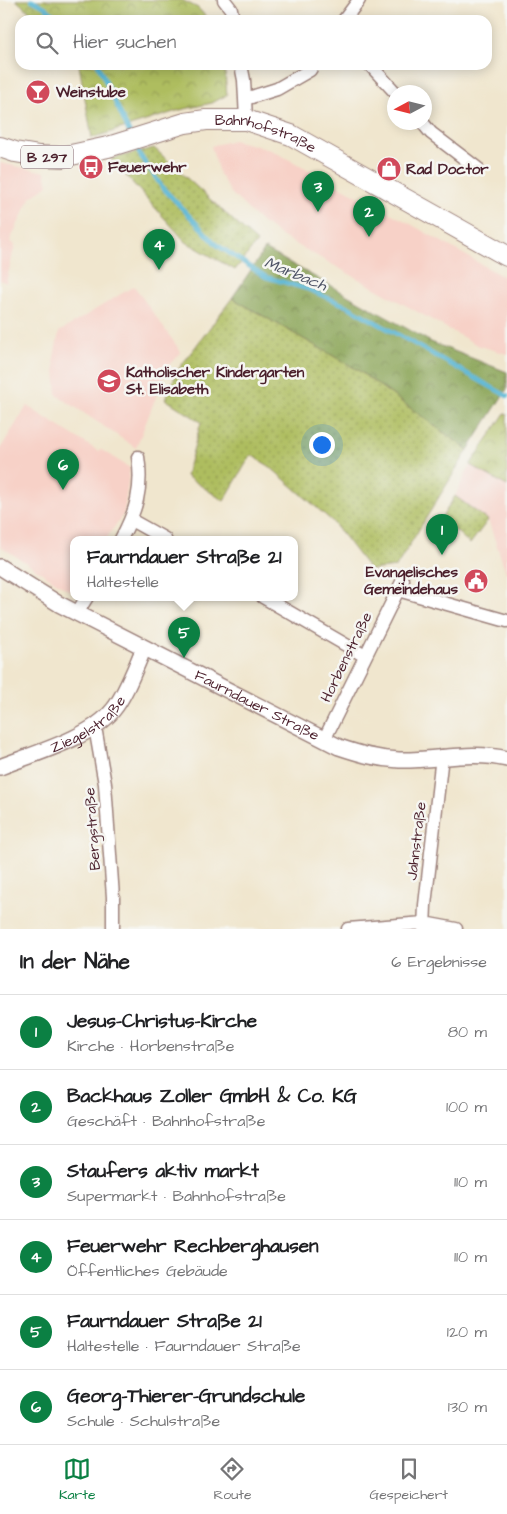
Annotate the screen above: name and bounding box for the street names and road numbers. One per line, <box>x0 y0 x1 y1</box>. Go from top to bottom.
street label: Bahnhofstraße <box>215 110 320 158</box>
road number: B 297 <box>21 146 73 168</box>
street label: Horbenstraße <box>316 609 377 706</box>
street label: Faurndauer Straße <box>191 665 323 746</box>
street label: Ziegelstraße <box>47 692 131 758</box>
street label: Bergstraße <box>79 787 107 871</box>
street label: Jahnstraße <box>401 801 432 881</box>

